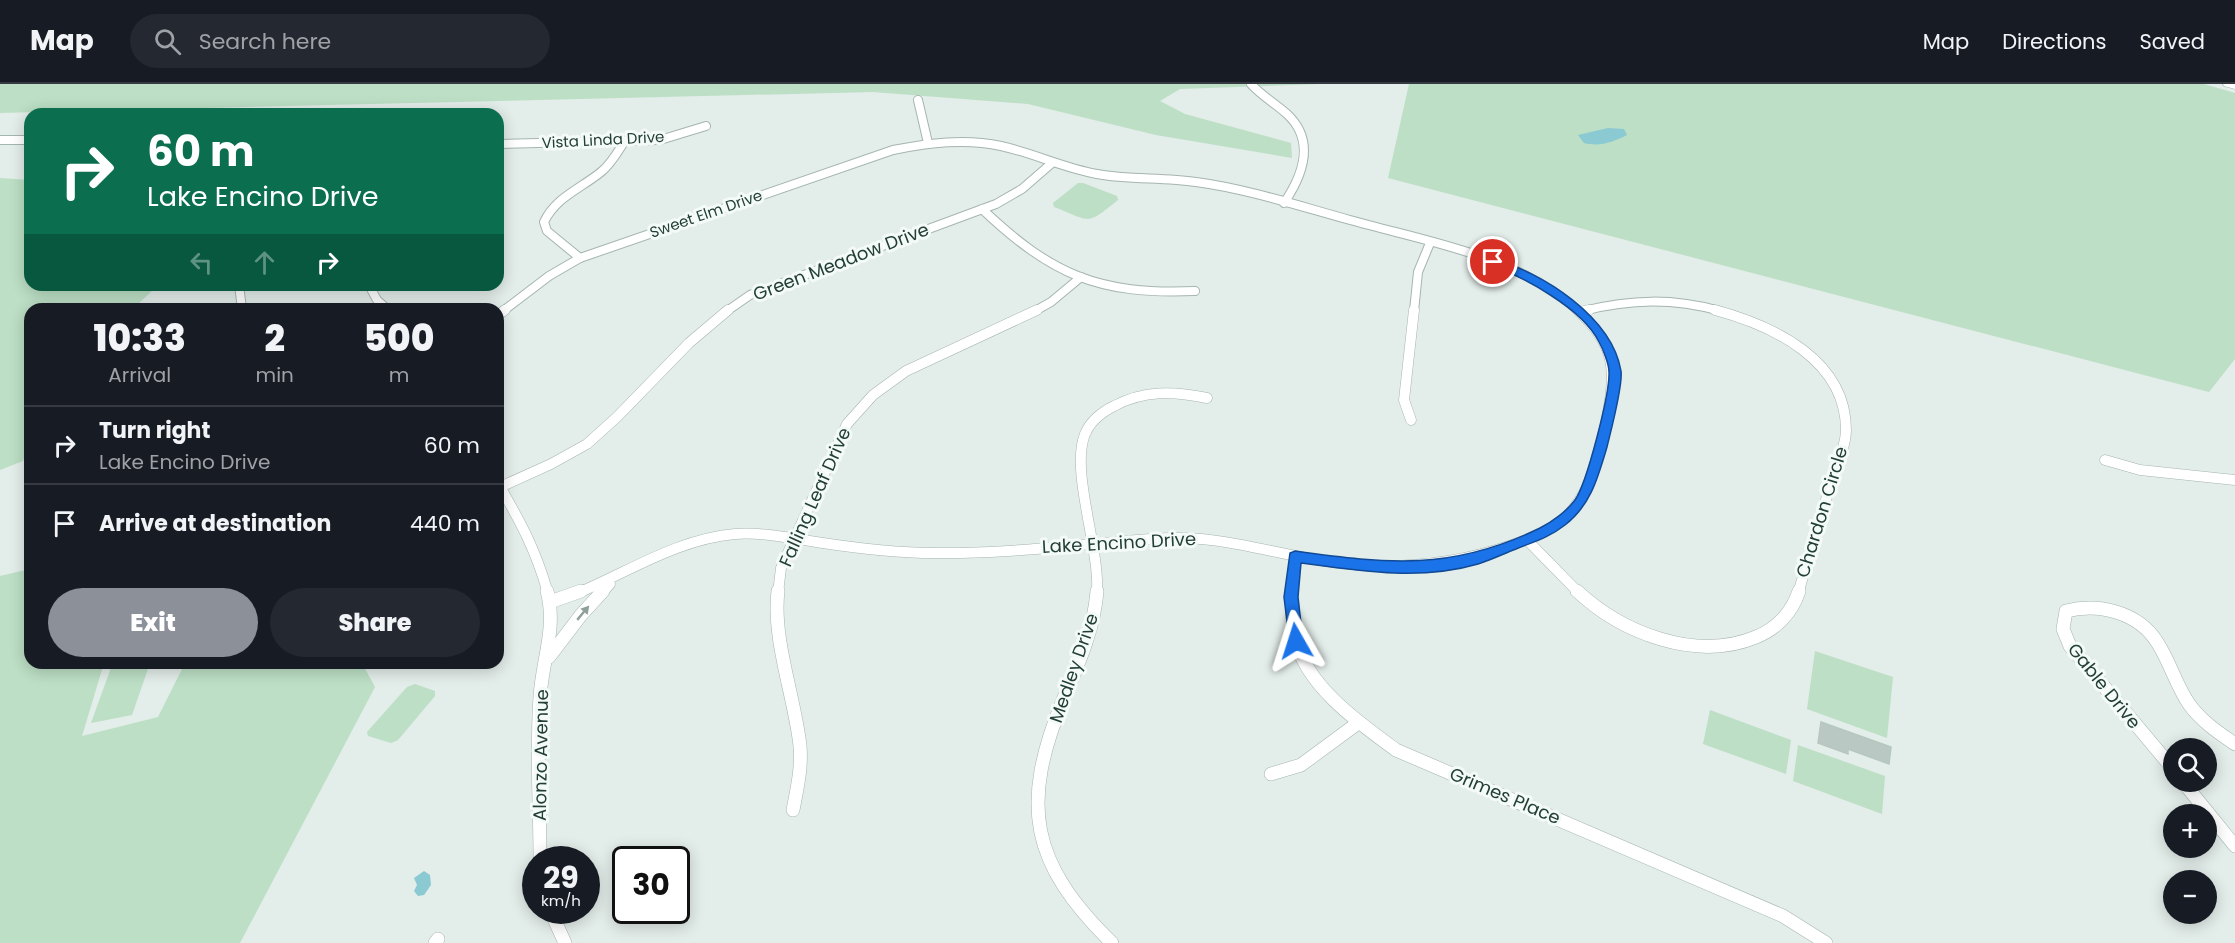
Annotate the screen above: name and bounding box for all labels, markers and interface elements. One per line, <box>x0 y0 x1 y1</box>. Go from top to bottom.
search box <box>130 14 550 68</box>
text: Map <box>30 21 94 60</box>
icon: search <box>151 25 184 58</box>
text: Search here <box>199 26 331 57</box>
text: Map <box>1923 27 1969 56</box>
text: Directions <box>2002 27 2106 56</box>
text: Saved <box>2139 27 2205 56</box>
text: 60 m <box>147 122 255 181</box>
street label: Vista Linda Drive <box>541 126 665 153</box>
icon: right <box>48 132 126 210</box>
text: Lake Encino Drive <box>147 178 378 215</box>
street label: Sweet Elm Drive <box>647 184 765 243</box>
street label: Green Meadow Drive <box>749 216 932 307</box>
pin <box>1467 236 1518 287</box>
icon: arrive <box>1476 245 1509 278</box>
icon: left <box>185 246 218 279</box>
icon: ahead <box>248 246 281 279</box>
icon: right <box>311 246 344 279</box>
text: 10:33 <box>94 313 186 364</box>
text: 2 <box>265 313 285 364</box>
text: 500 <box>364 313 434 364</box>
text: Arrival <box>108 361 171 389</box>
text: min <box>256 361 294 389</box>
text: m <box>389 361 409 389</box>
text: Turn right <box>99 415 210 446</box>
street label: Falling Leaf Drive <box>773 423 856 570</box>
icon: right <box>48 429 81 462</box>
text: 60 m <box>424 430 480 461</box>
street label: Chardon Circle <box>1790 443 1853 580</box>
text: Lake Encino Drive <box>99 448 270 476</box>
icon: arrive <box>48 507 81 540</box>
text: Arrive at destination <box>99 508 331 539</box>
text: 440 m <box>410 508 480 539</box>
street label: Lake Encino Drive <box>1041 526 1197 559</box>
button: Exit <box>48 588 258 657</box>
button: Share <box>270 588 480 657</box>
one-way arrow <box>576 605 589 621</box>
position arrow <box>1264 609 1328 673</box>
street label: Medley Drive <box>1043 610 1104 726</box>
street label: Gable Drive <box>2062 637 2147 734</box>
street label: Alonzo Avenue <box>527 689 554 821</box>
map controls <box>2163 738 2217 924</box>
button: search <box>2163 738 2217 792</box>
street label: Grimes Place <box>1446 761 1564 830</box>
button: + <box>2163 804 2217 858</box>
speed limit sign: 30 <box>612 846 690 924</box>
text: 29 <box>543 856 579 899</box>
button: − <box>2163 870 2217 924</box>
text: km/h <box>541 890 581 911</box>

